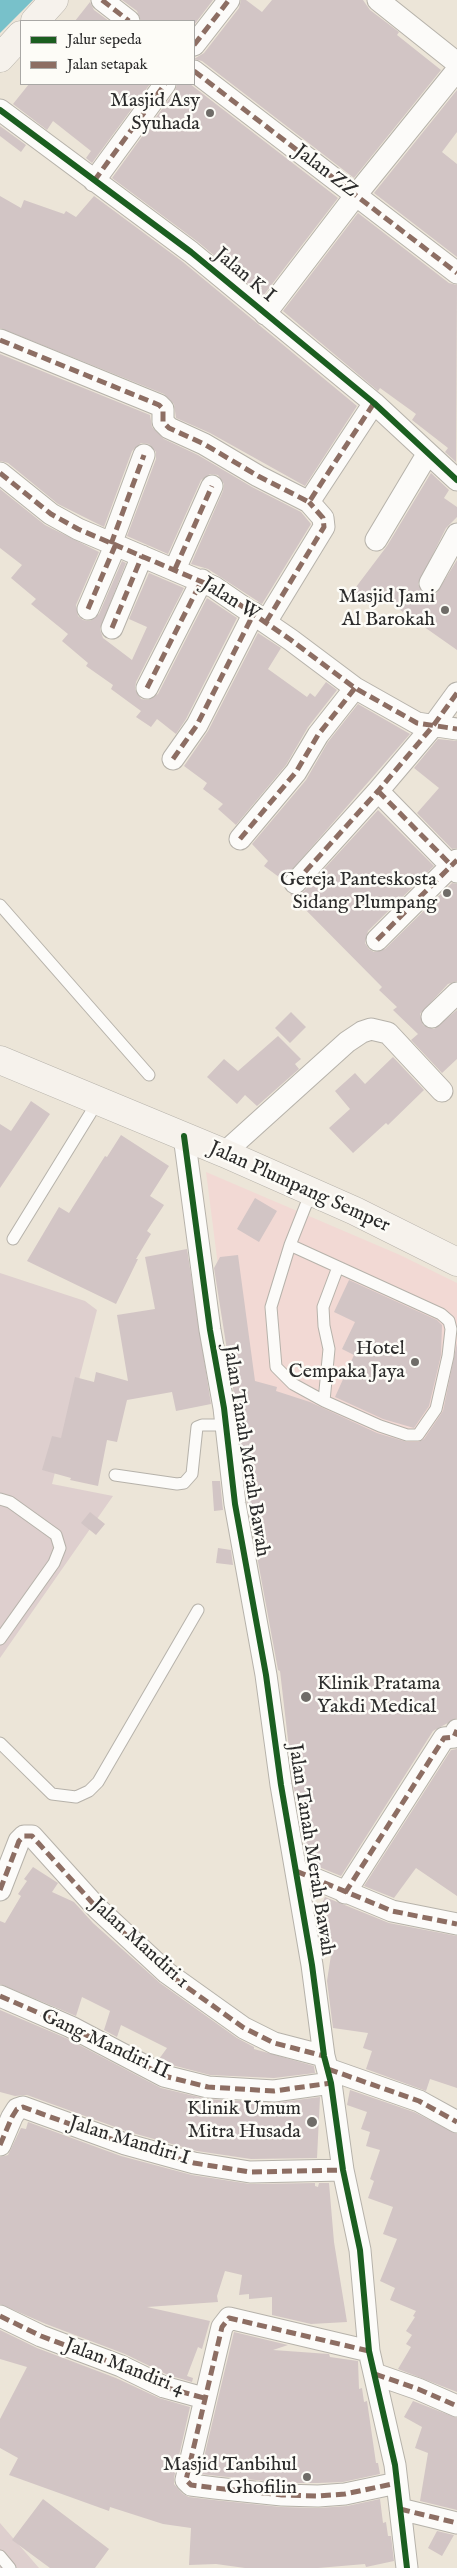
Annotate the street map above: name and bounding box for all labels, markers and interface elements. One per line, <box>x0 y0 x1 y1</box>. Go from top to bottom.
legend <box>20 20 195 85</box>
text: Jalur sepeda <box>67 30 141 49</box>
text: Jalan setapak <box>67 55 148 74</box>
place label: Masjid Asy Syuhada <box>110 90 200 137</box>
marker: Masjid Asy Syuhada <box>204 107 216 119</box>
street label: Jalan ZZ <box>288 140 362 204</box>
street label: Jalan K I <box>208 243 280 309</box>
street label: Jalan W <box>196 573 264 627</box>
place label: Masjid Jami Al Barokah <box>338 586 435 633</box>
marker: Masjid Jami Al Barokah <box>439 604 451 616</box>
place label: Gereja Panteskosta Sidang Plumpang <box>280 869 437 916</box>
marker: Gereja Panteskosta Sidang Plumpang <box>441 887 453 899</box>
street label: Jalan Plumpang Semper <box>205 1137 393 1239</box>
place label: Hotel Cempaka Jaya <box>288 1338 405 1385</box>
street label: Jalan Tanah Merah Bawah <box>216 1343 274 1559</box>
marker: Hotel Cempaka Jaya <box>409 1356 421 1368</box>
place label: Klinik Pratama Yakdi Medical <box>317 1673 441 1720</box>
marker: Klinik Pratama Yakdi Medical <box>299 1690 313 1704</box>
street label: Jalan Tanah Merah Bawah <box>281 1742 339 1958</box>
street label: Jalan Mandiri 1 <box>85 1894 193 1994</box>
street label: Gang Mandiri II <box>37 2005 173 2085</box>
place label: Klinik Umum Mitra Husada <box>187 2098 301 2145</box>
street label: Jalan Mandiri I <box>66 2112 192 2172</box>
marker: Klinik Umum Mitra Husada <box>305 2115 319 2129</box>
street label: Jalan Mandiri 4 <box>61 2334 187 2402</box>
place label: Masjid Tanbihul Ghofilin <box>163 2454 297 2501</box>
marker: Masjid Tanbihul Ghofilin <box>301 2471 313 2483</box>

